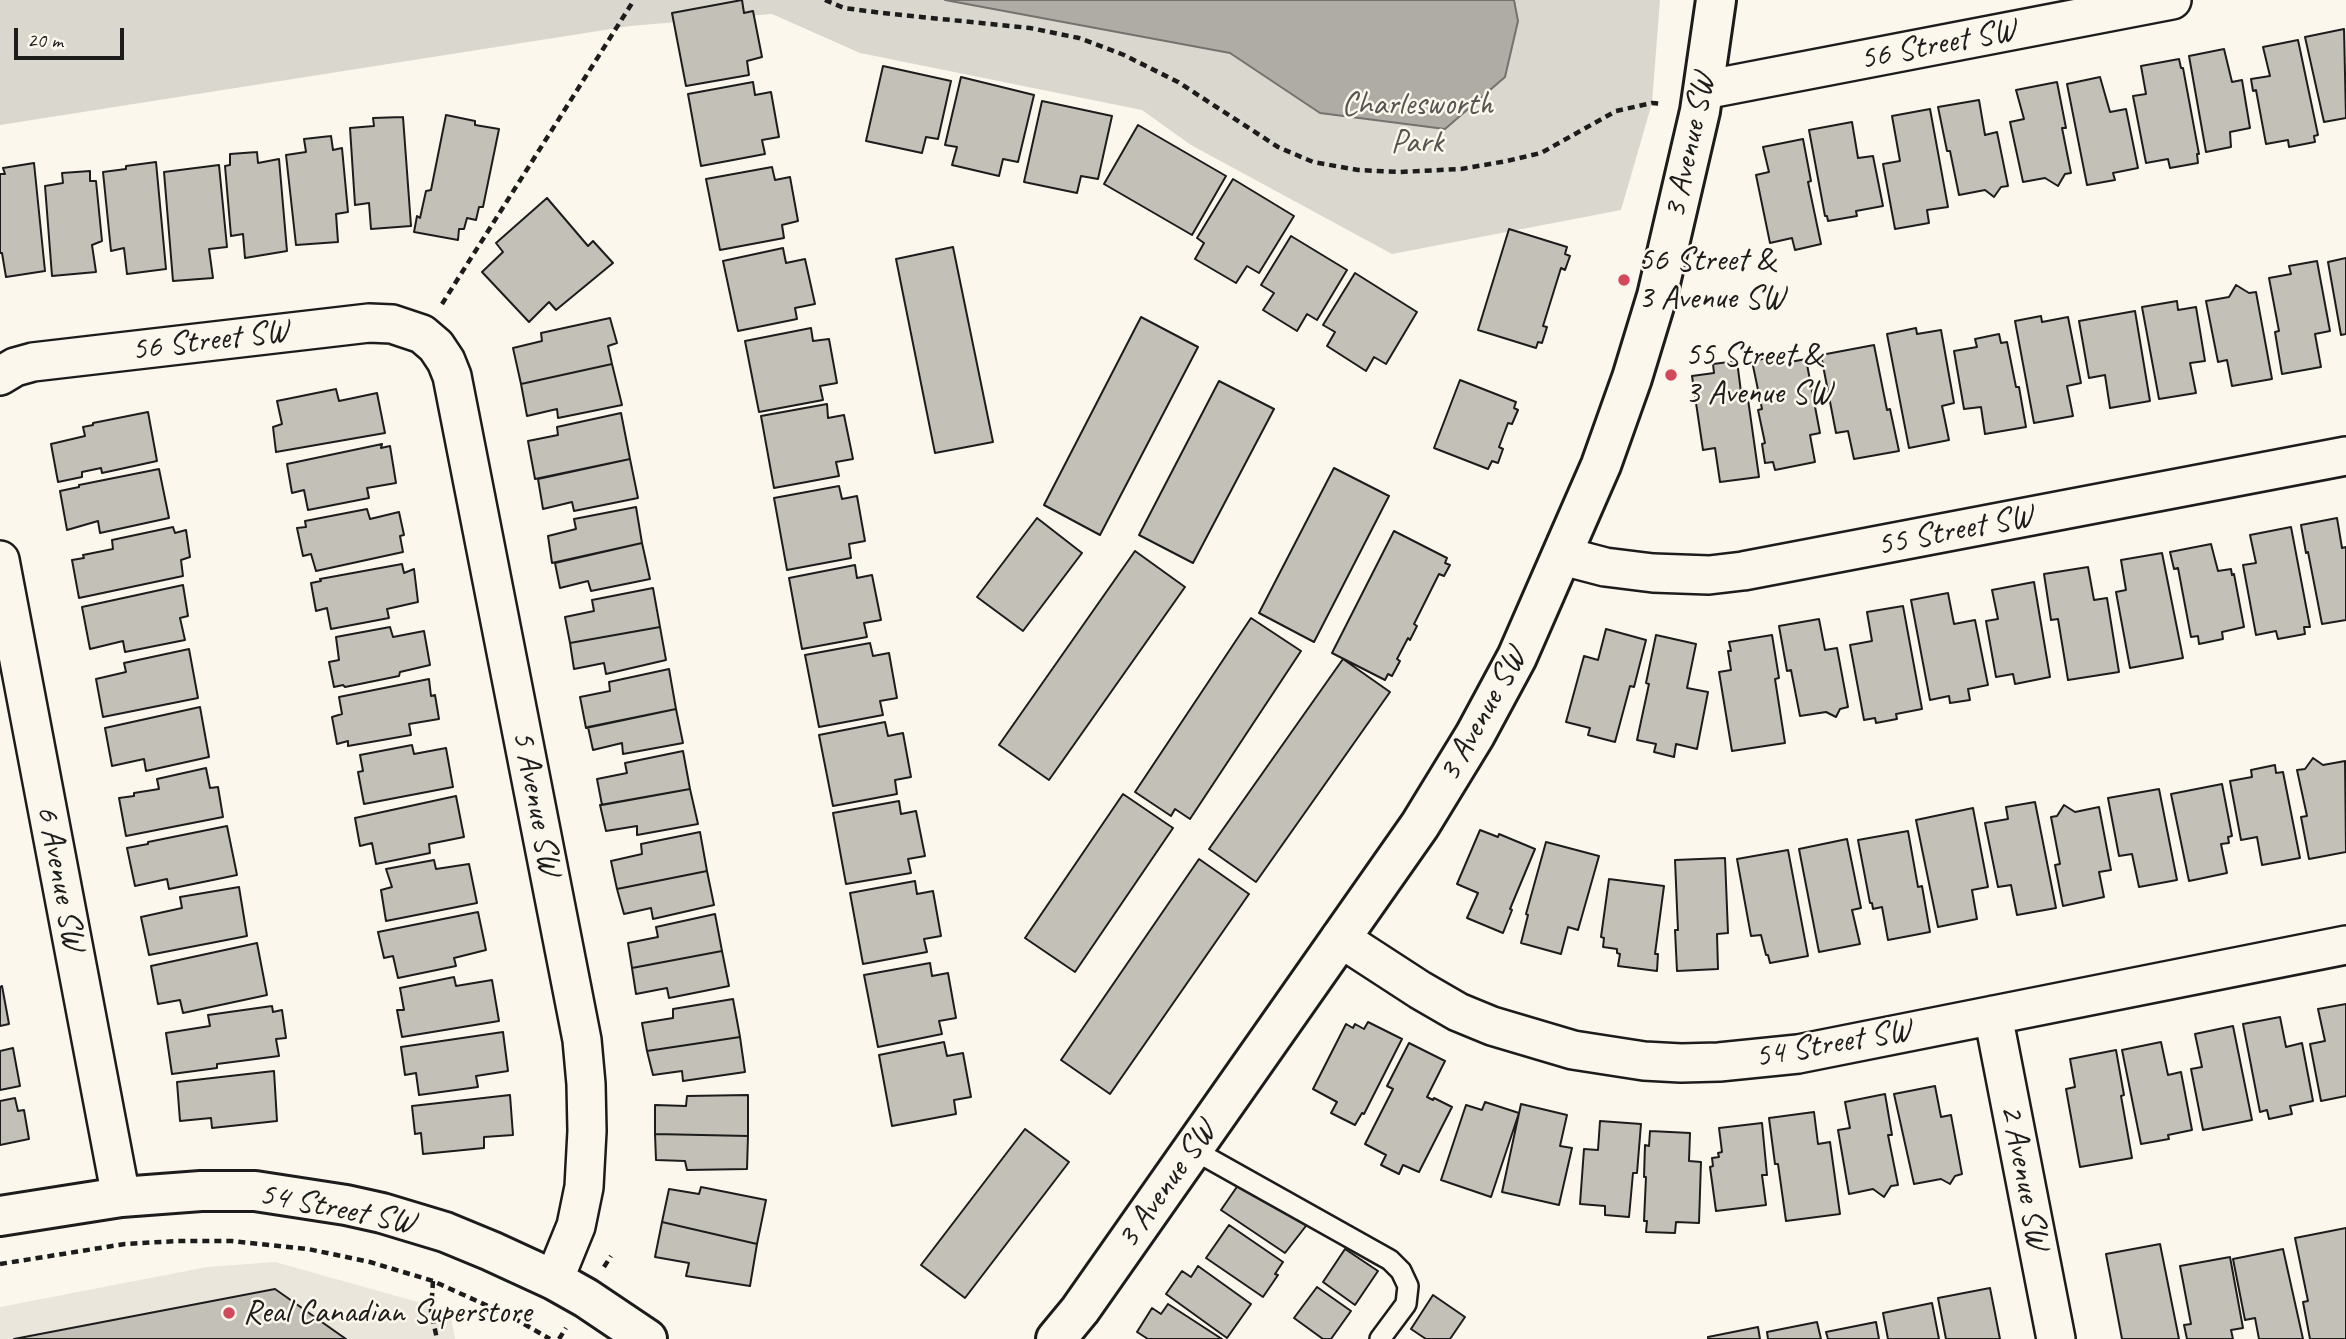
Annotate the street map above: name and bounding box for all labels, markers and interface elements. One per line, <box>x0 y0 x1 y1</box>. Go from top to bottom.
street label: 56 Street SW <box>1857 10 2019 80</box>
scale bar <box>18 14 128 58</box>
text: 20 m <box>27 27 63 53</box>
street label: 3 Avenue SW <box>1655 70 1725 222</box>
park label: Charlesworth Park <box>1341 85 1493 163</box>
place label: 56 Street & 3 Avenue SW <box>1638 241 1785 319</box>
marker: 56 Street & 3 Avenue SW <box>1616 272 1632 288</box>
street label: 56 Street SW <box>129 312 291 370</box>
place label: 55 Street & 3 Avenue SW <box>1685 336 1832 414</box>
marker: 55 Street & 3 Avenue SW <box>1663 367 1679 383</box>
street label: 55 Street SW <box>1874 496 2036 566</box>
street label: 3 Avenue SW <box>1430 641 1536 789</box>
street label: 5 Avenue SW <box>503 727 569 879</box>
street label: 6 Avenue SW <box>27 802 93 954</box>
street label: 54 Street SW <box>1752 1011 1914 1077</box>
street label: 2 Avenue SW <box>1991 1101 2057 1253</box>
street label: 3 Avenue SW <box>1109 1113 1225 1257</box>
street label: 54 Street SW <box>256 1174 418 1244</box>
place label: Real Canadian Superstore <box>243 1293 531 1333</box>
marker: Real Canadian Superstore <box>221 1305 237 1321</box>

